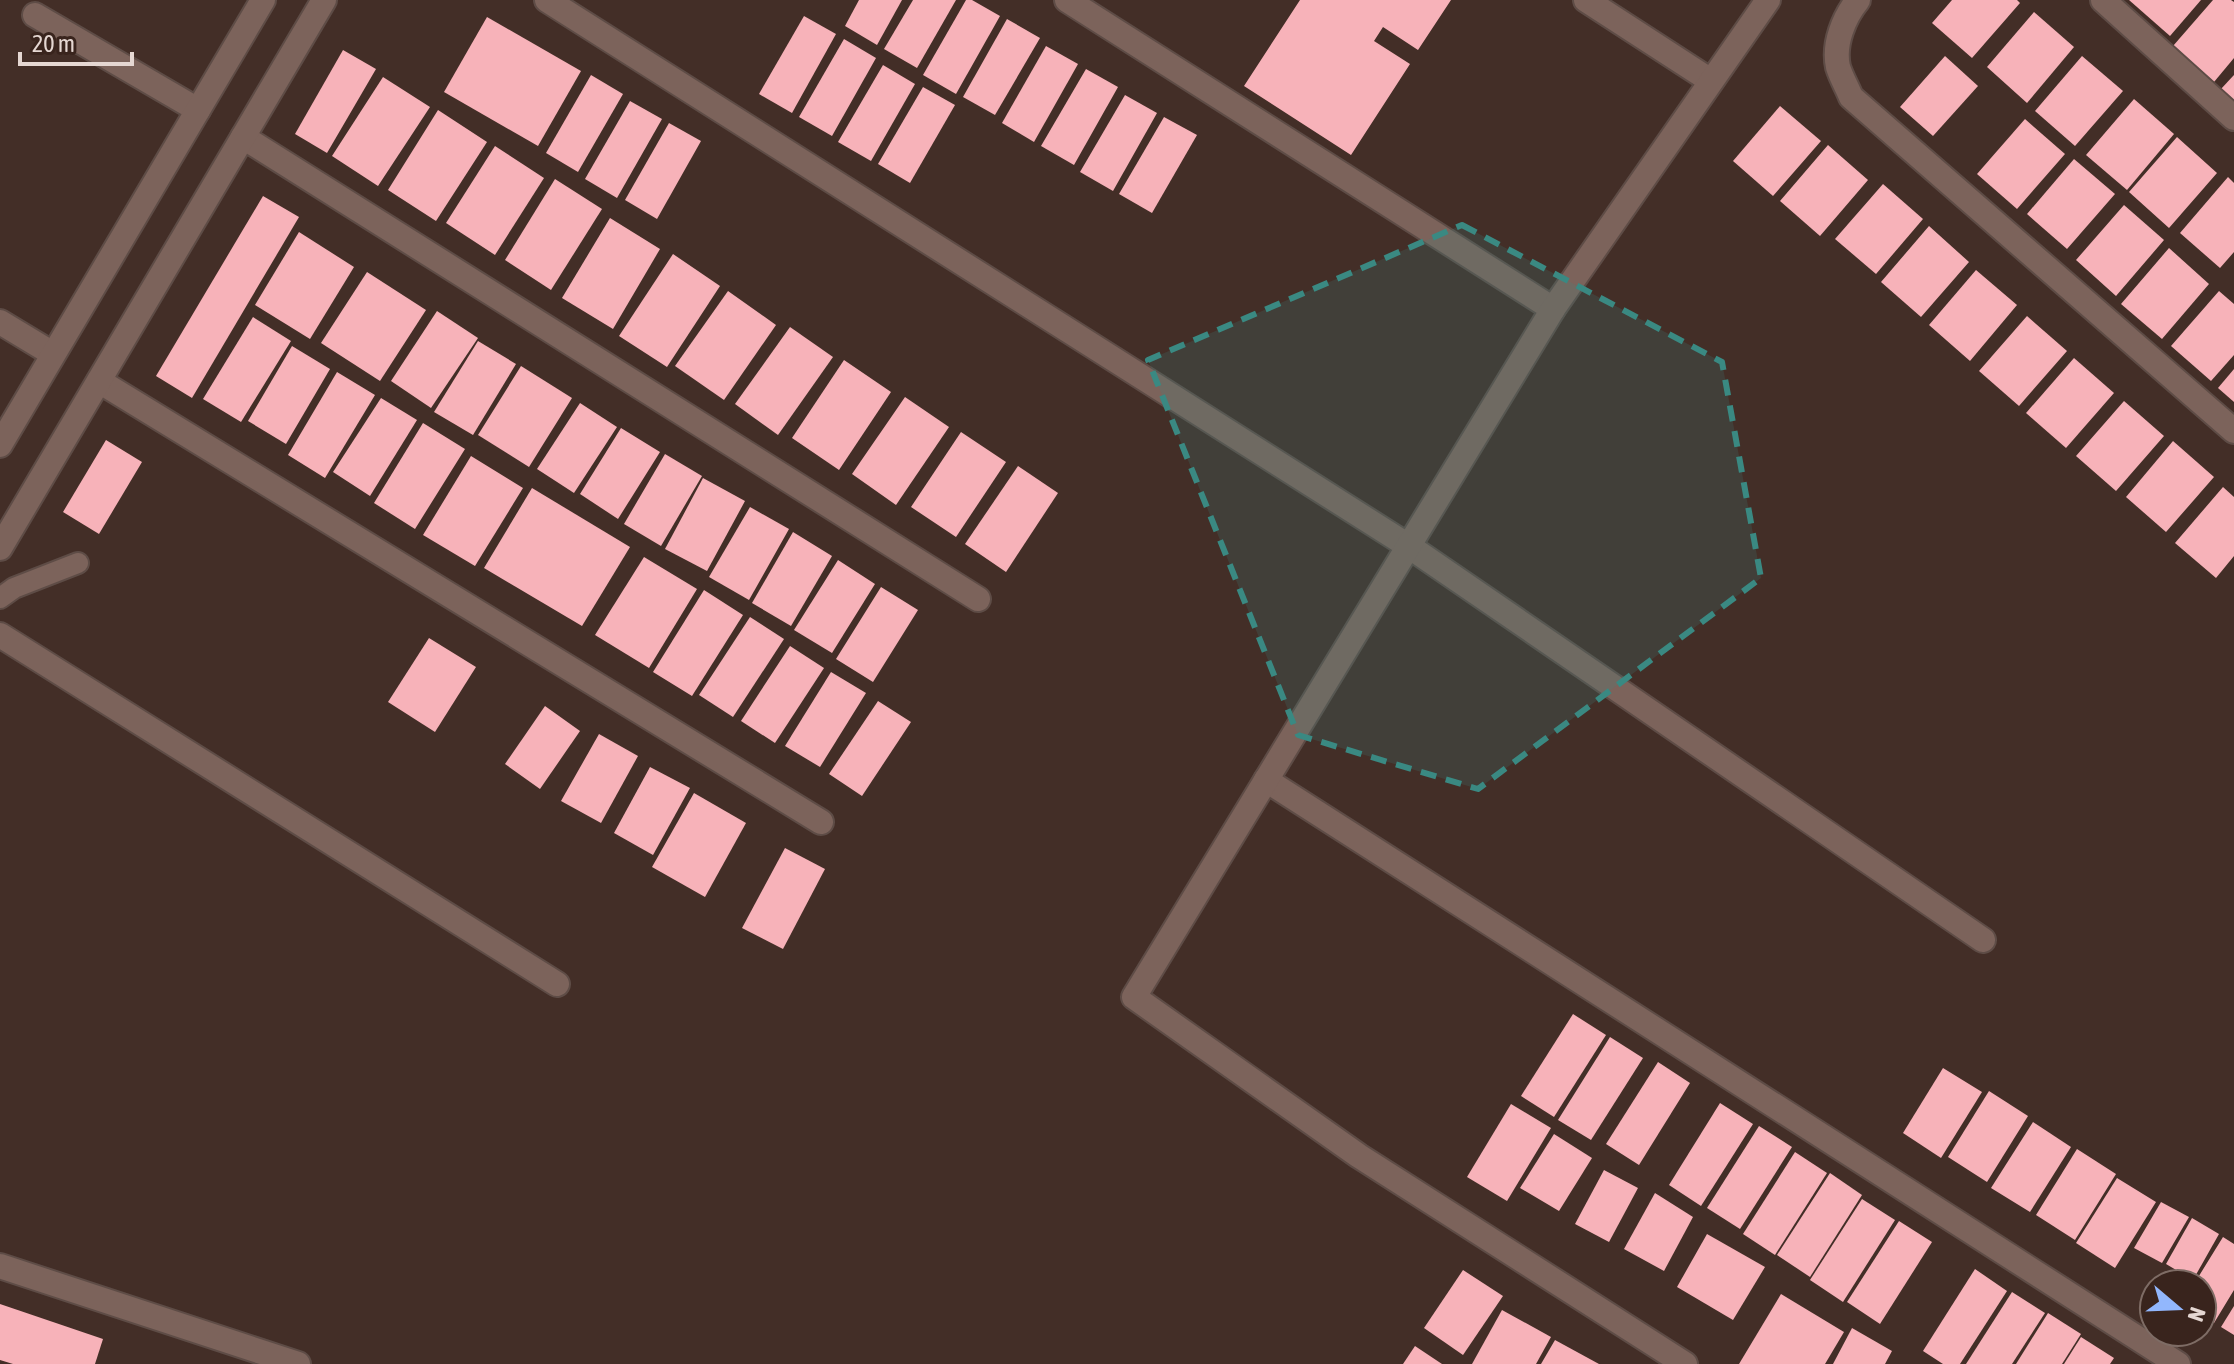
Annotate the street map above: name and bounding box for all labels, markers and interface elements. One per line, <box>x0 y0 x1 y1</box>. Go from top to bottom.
scale bar <box>20 16 132 66</box>
text: 20 m <box>32 30 75 57</box>
north arrow <box>2138 1268 2218 1348</box>
text: N <box>2183 1304 2211 1325</box>

